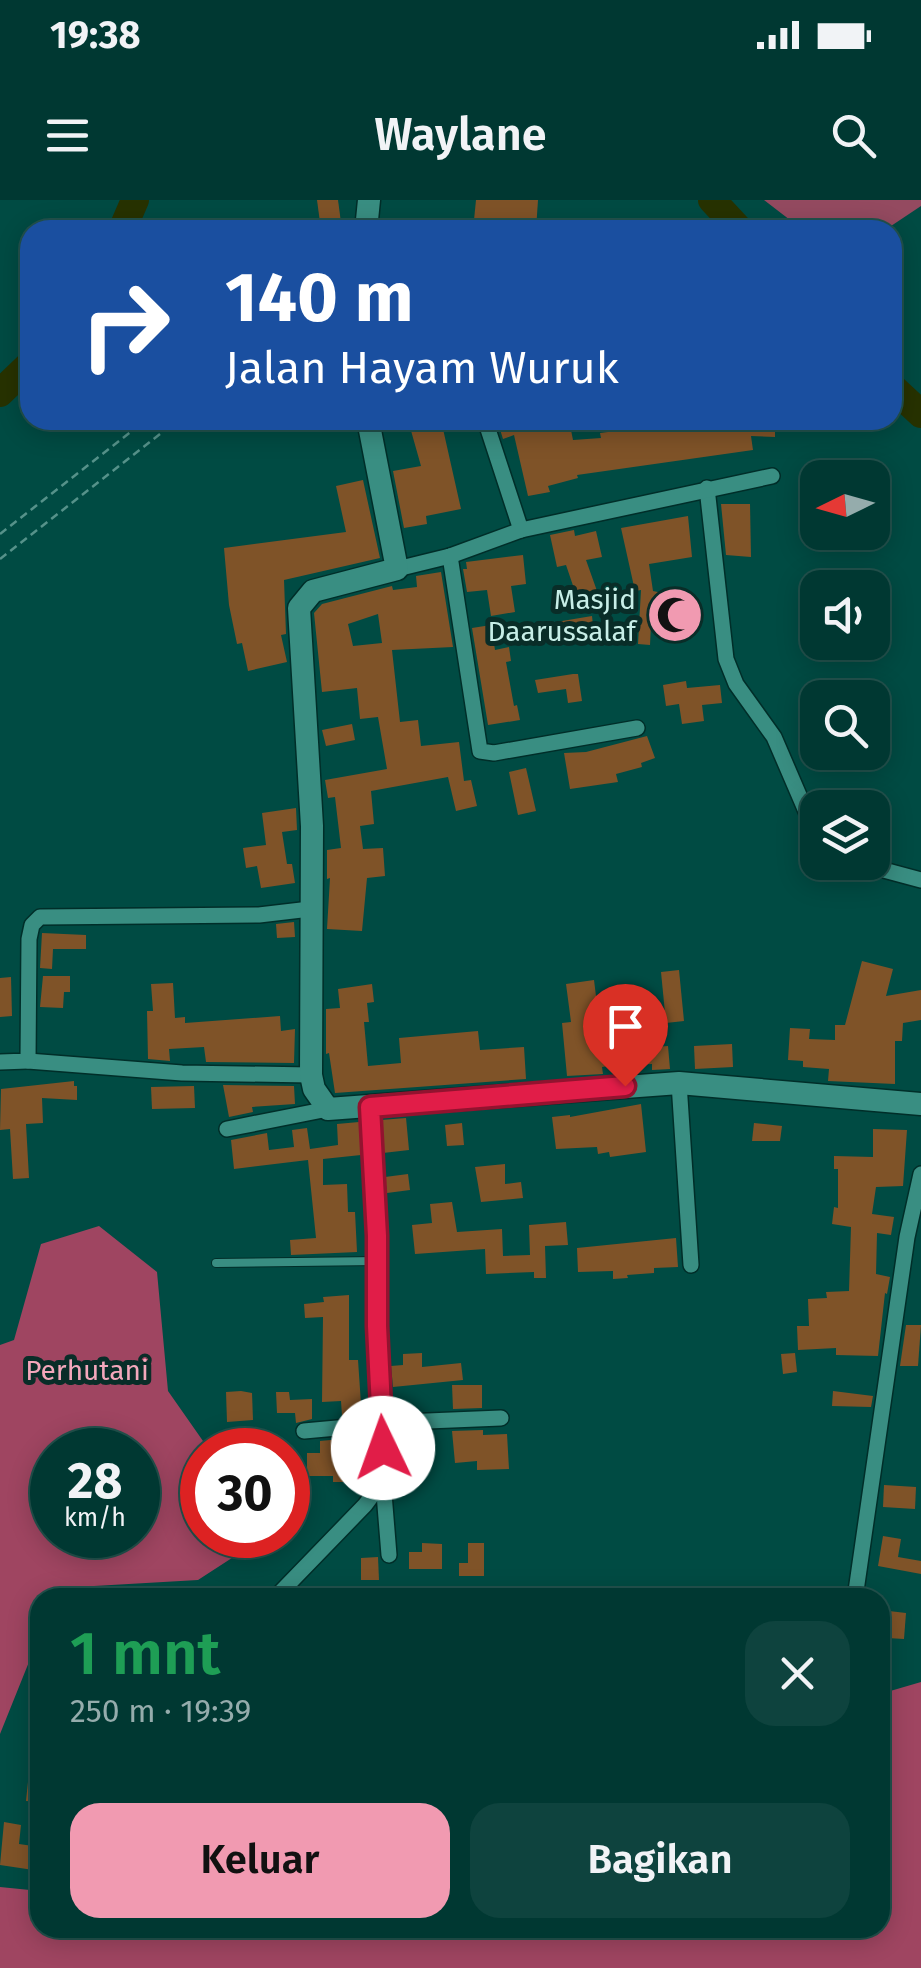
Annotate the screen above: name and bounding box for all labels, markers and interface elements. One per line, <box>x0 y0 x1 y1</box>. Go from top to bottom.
text: 19:38 <box>50 12 140 58</box>
icon: menu <box>40 108 95 163</box>
text: Waylane <box>374 108 547 162</box>
icon: search <box>826 108 881 163</box>
text: 140 m <box>225 256 414 340</box>
icon: right <box>60 260 190 390</box>
text: Jalan Hayam Wuruk <box>225 341 619 395</box>
north arrow <box>800 460 890 550</box>
map controls <box>800 460 890 880</box>
button: sound <box>800 570 890 660</box>
place label: Masjid Daarussalaf <box>488 583 639 648</box>
mosque icon: Masjid Daarussalaf <box>645 585 705 645</box>
button: search <box>800 680 890 770</box>
button: layers <box>800 790 890 880</box>
pin <box>583 984 668 1087</box>
icon: arrive <box>598 999 653 1054</box>
park label: Perhutani <box>25 1354 149 1387</box>
position arrow <box>331 1396 435 1500</box>
speed limit sign: 30 <box>180 1428 310 1558</box>
text: 28 <box>68 1451 122 1511</box>
text: km/h <box>64 1503 126 1533</box>
text: 1 mnt <box>70 1618 220 1690</box>
button: close <box>745 1621 850 1726</box>
text: 250 m · 19:39 <box>70 1692 251 1730</box>
button: Keluar <box>70 1803 450 1918</box>
button: Bagikan <box>470 1803 850 1918</box>

